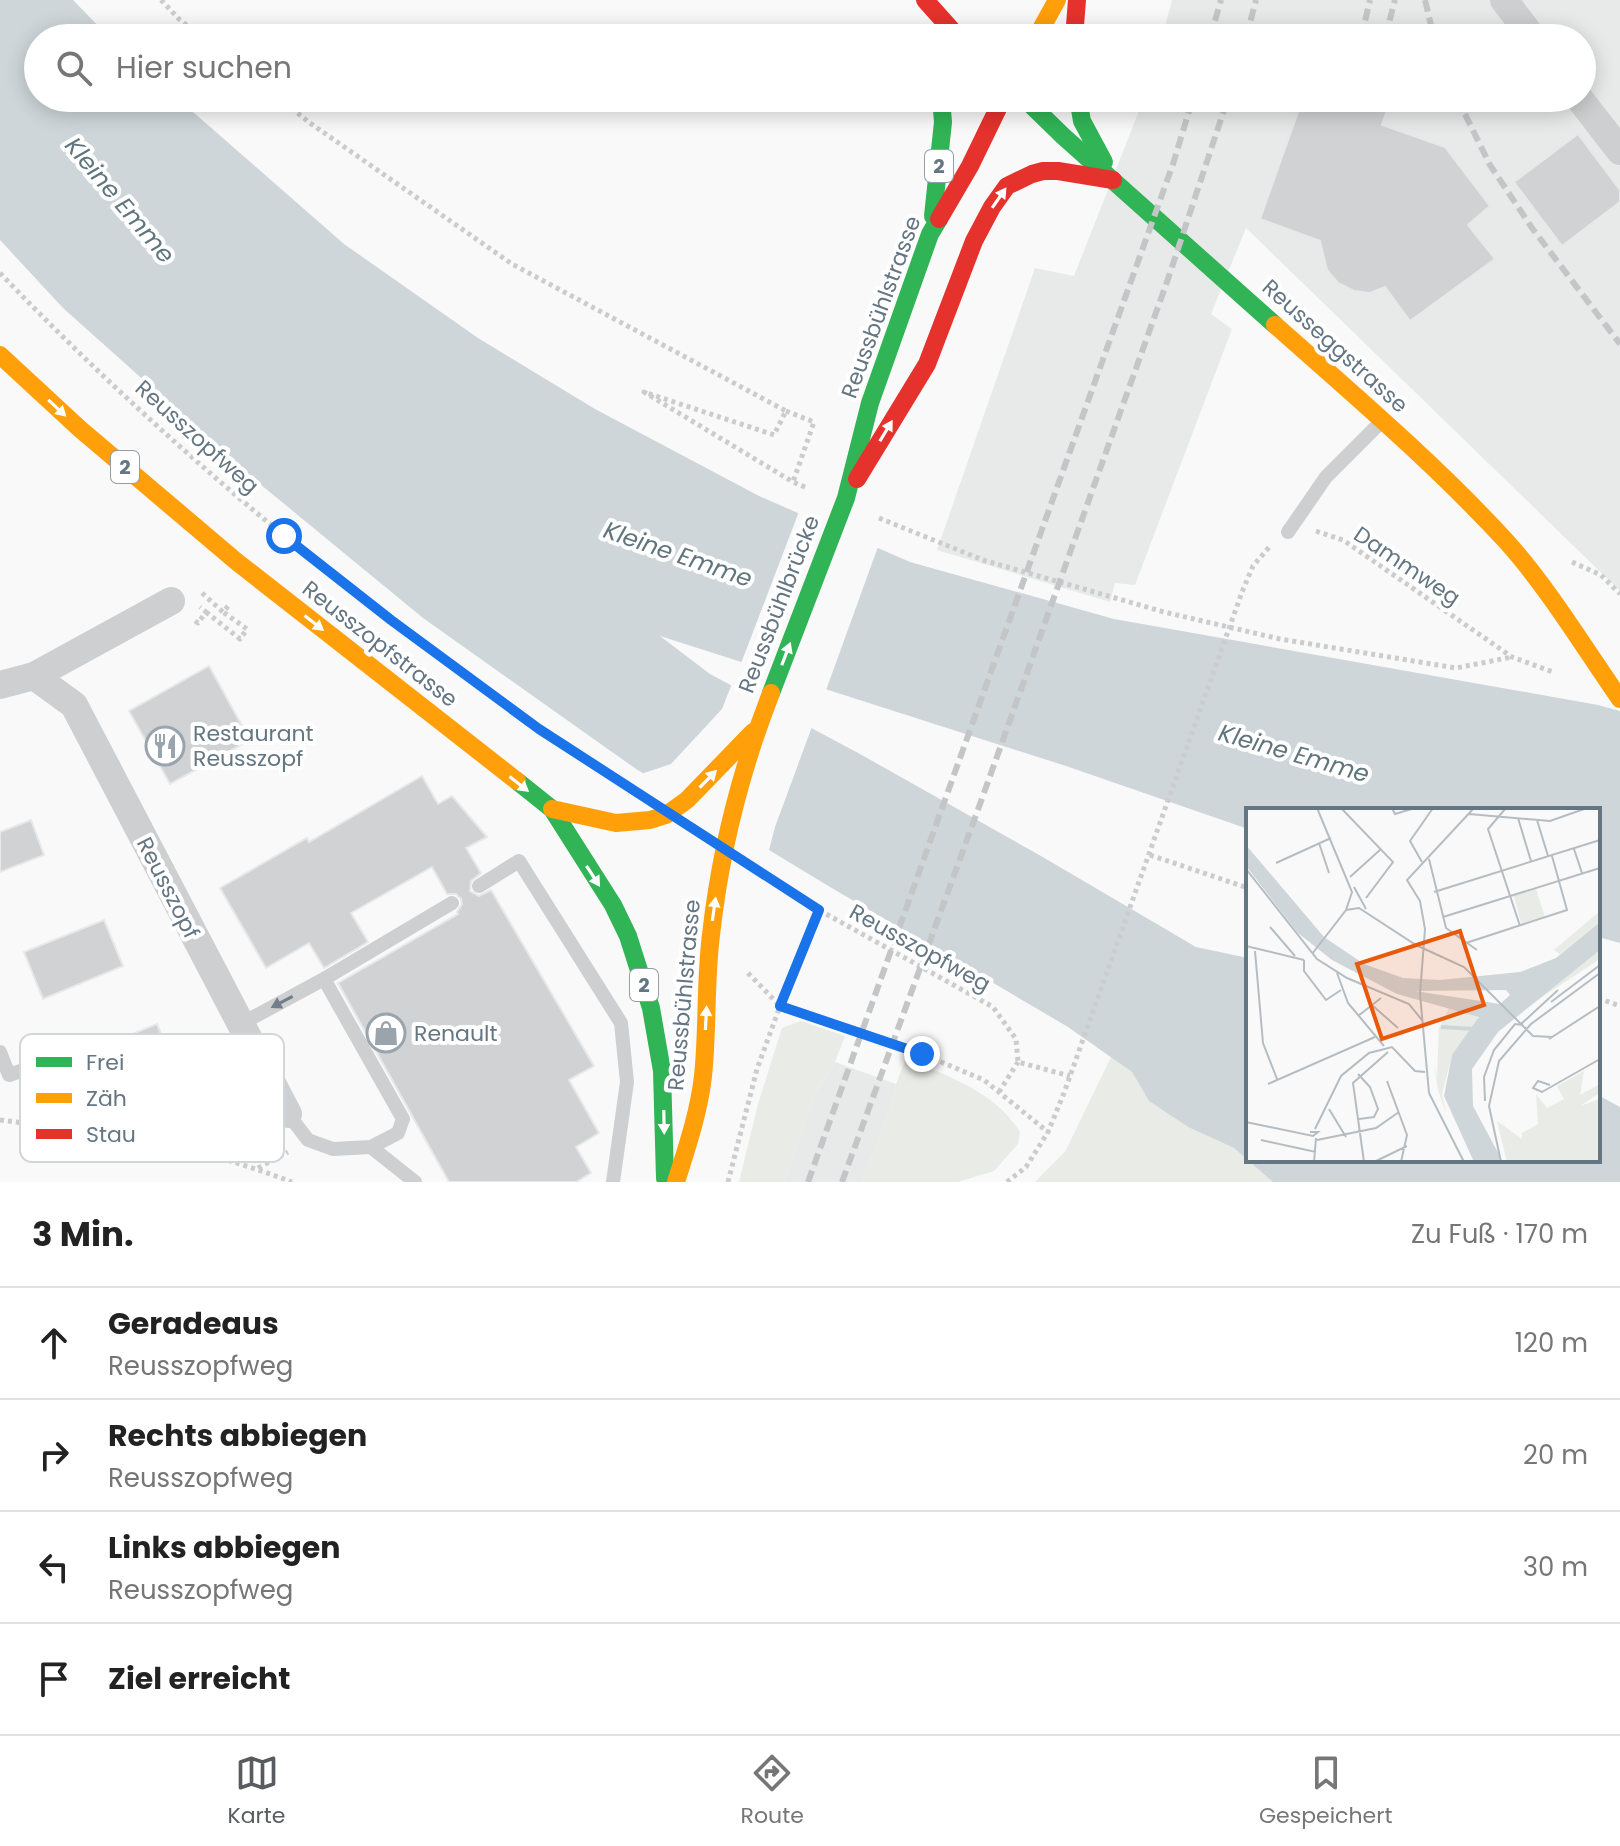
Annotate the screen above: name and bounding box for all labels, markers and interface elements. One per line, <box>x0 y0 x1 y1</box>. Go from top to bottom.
search box <box>24 24 1596 112</box>
icon: search <box>52 46 96 90</box>
text: Hier suchen <box>116 46 292 89</box>
water label: Kleine Emme <box>58 130 183 270</box>
road number: 2 <box>925 150 953 182</box>
one-way arrow <box>991 187 1006 208</box>
street label: Reussbühlstrasse <box>834 212 928 402</box>
street label: Reusseggstrasse <box>1255 272 1415 420</box>
street label: Reusszopfweg <box>128 373 266 501</box>
one-way arrow <box>48 399 67 417</box>
one-way arrow <box>879 420 893 442</box>
road number: 2 <box>111 451 139 483</box>
street label: Reussbühlbrücke <box>731 511 827 697</box>
water label: Kleine Emme <box>599 513 757 595</box>
route start <box>266 518 302 554</box>
street label: Dammweg <box>1348 519 1466 613</box>
street label: Reusszopfstrasse <box>296 573 464 715</box>
one-way arrow <box>304 615 324 631</box>
one-way arrow <box>780 642 793 666</box>
water label: Kleine Emme <box>1215 716 1373 790</box>
place label: Restaurant Reusszopf <box>193 718 314 774</box>
restaurant icon: Restaurant Reusszopf <box>144 725 186 767</box>
one-way arrow <box>698 770 716 789</box>
one-way arrow <box>509 775 529 791</box>
inset map <box>1246 808 1600 1162</box>
street label: Reusszopf <box>129 832 207 944</box>
one-way arrow <box>586 865 601 886</box>
one-way arrow <box>708 896 721 921</box>
street label: Reusszopfweg <box>844 896 996 1000</box>
street label: Reussbühlstrasse <box>660 898 708 1092</box>
road number: 2 <box>630 969 658 1001</box>
one-way arrow <box>270 995 293 1009</box>
one-way arrow <box>700 1005 713 1030</box>
shop icon: Renault <box>365 1012 407 1054</box>
place label: Renault <box>414 1018 497 1049</box>
legend <box>20 1034 284 1162</box>
route end <box>904 1036 940 1072</box>
text: Frei <box>86 1047 124 1078</box>
text: Zäh <box>86 1083 127 1114</box>
one-way arrow <box>657 1110 670 1135</box>
text: Stau <box>86 1119 136 1150</box>
text: 3 Min. <box>32 1210 134 1258</box>
text: Zu Fuß · 170 m <box>1411 1216 1588 1252</box>
text: Geradeaus <box>108 1302 279 1345</box>
icon: ahead <box>32 1321 76 1365</box>
text: 120 m <box>1515 1325 1588 1361</box>
text: Reusszopfweg <box>108 1348 293 1384</box>
text: Rechts abbiegen <box>108 1414 367 1457</box>
icon: right <box>32 1433 76 1477</box>
text: 20 m <box>1523 1437 1588 1473</box>
text: Reusszopfweg <box>108 1460 293 1496</box>
text: Links abbiegen <box>108 1526 341 1569</box>
icon: left <box>32 1545 76 1589</box>
text: 30 m <box>1523 1549 1588 1585</box>
text: Reusszopfweg <box>108 1572 293 1608</box>
icon: arrive <box>32 1657 76 1701</box>
text: Ziel erreicht <box>108 1657 290 1700</box>
tab: Karte <box>228 1751 285 1832</box>
tab: Route <box>741 1751 804 1832</box>
tab: Gespeichert <box>1259 1751 1392 1832</box>

